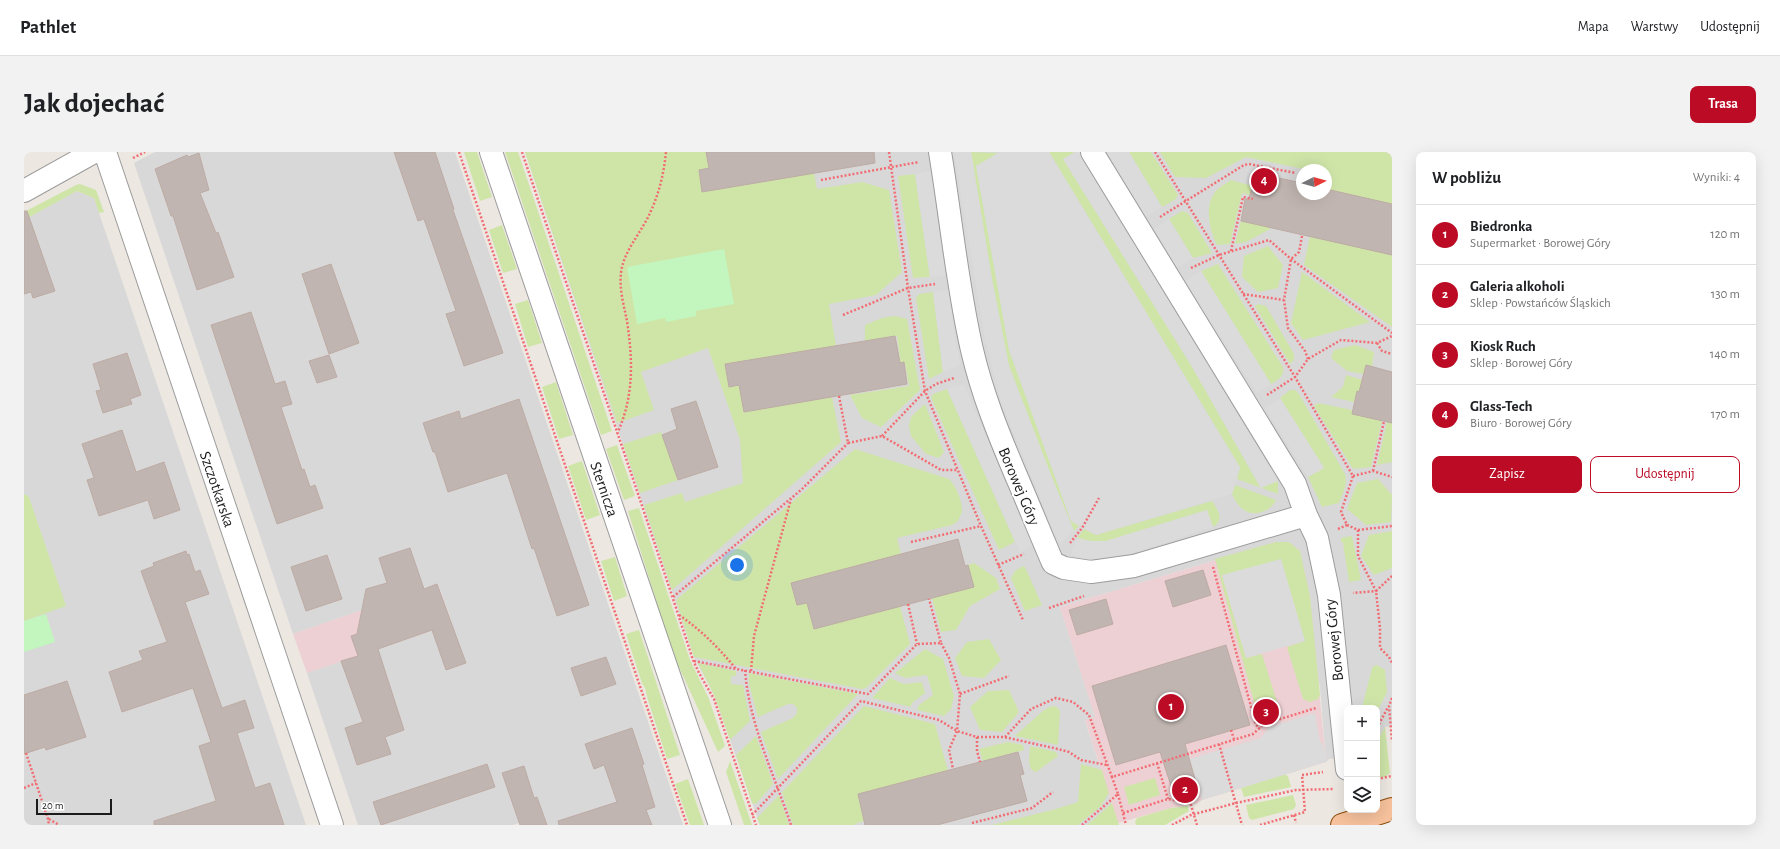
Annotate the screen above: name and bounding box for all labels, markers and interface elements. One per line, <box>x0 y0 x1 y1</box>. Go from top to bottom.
text: Pathlet <box>20 18 76 37</box>
text: Mapa <box>1578 20 1609 34</box>
text: Warstwy <box>1631 20 1678 34</box>
text: Udostępnij <box>1700 20 1760 34</box>
button: Trasa <box>1690 86 1756 123</box>
text: Jak dojechać <box>24 90 164 118</box>
north arrow <box>1296 164 1332 200</box>
pin: 4 <box>1251 166 1277 196</box>
text: W pobliżu <box>1432 169 1501 186</box>
text: Wyniki: 4 <box>1693 171 1740 184</box>
text: Biedronka <box>1470 219 1532 234</box>
text: 1 <box>1443 228 1447 241</box>
text: 120 m <box>1710 228 1740 241</box>
text: Supermarket · Borowej Góry <box>1470 237 1611 250</box>
text: Galeria alkoholi <box>1470 279 1565 294</box>
text: 2 <box>1442 288 1448 301</box>
text: 130 m <box>1711 288 1740 301</box>
text: Sklep · Powstańców Śląskich <box>1470 297 1611 310</box>
text: Kiosk Ruch <box>1470 339 1536 354</box>
text: 3 <box>1442 348 1448 361</box>
text: 140 m <box>1710 348 1740 361</box>
text: Sklep · Borowej Góry <box>1470 357 1572 370</box>
text: Glass-Tech <box>1470 399 1532 414</box>
text: 4 <box>1442 408 1448 421</box>
text: 170 m <box>1711 408 1740 421</box>
text: Biuro · Borowej Góry <box>1470 417 1572 430</box>
street label: Borowej Góry <box>995 445 1043 528</box>
street label: Szczotkarska <box>197 449 237 529</box>
button: Zapisz <box>1432 456 1582 493</box>
button: Udostępnij <box>1590 456 1740 493</box>
street label: Sternicza <box>587 460 621 519</box>
your location <box>727 555 747 575</box>
street label: Borowej Góry <box>1322 598 1347 682</box>
pin: 1 <box>1158 692 1184 722</box>
pin: 3 <box>1253 697 1279 727</box>
map controls <box>1344 705 1380 813</box>
button: + <box>1344 705 1380 741</box>
button: − <box>1344 741 1380 777</box>
pin: 2 <box>1172 775 1198 805</box>
button: layers <box>1344 777 1380 813</box>
scale bar <box>36 797 112 816</box>
text: 20 m <box>42 800 63 811</box>

